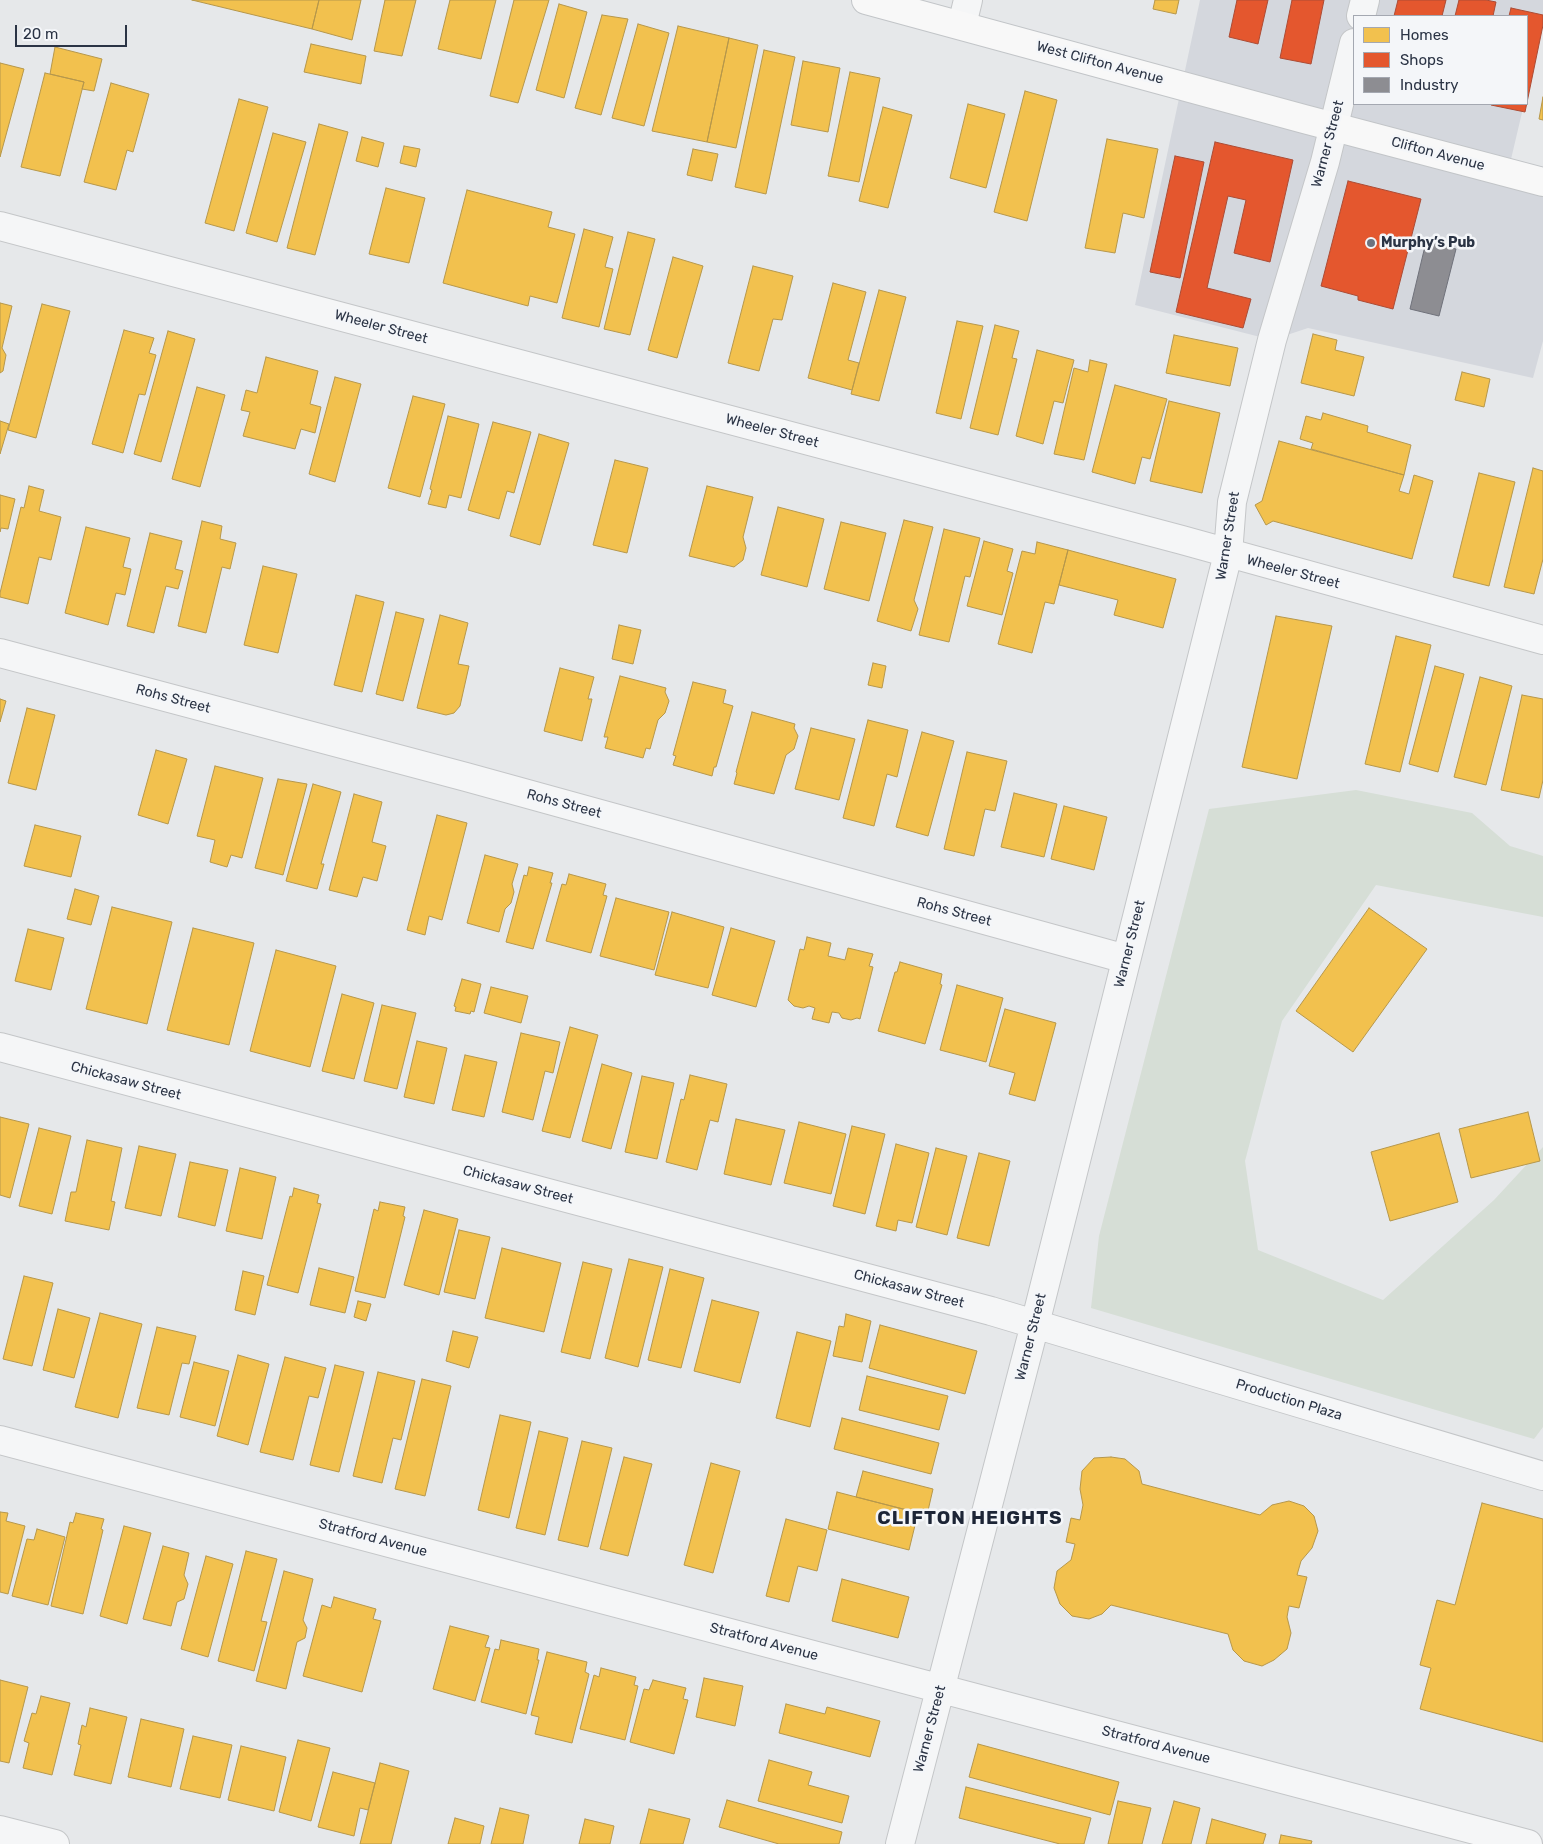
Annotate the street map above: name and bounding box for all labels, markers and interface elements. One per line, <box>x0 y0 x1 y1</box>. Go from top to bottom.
scale bar <box>18 15 130 47</box>
legend <box>1353 15 1528 105</box>
text: 20 m <box>23 25 58 43</box>
text: Homes <box>1400 26 1449 44</box>
street label: West Clifton Avenue <box>1035 38 1165 88</box>
text: Shops <box>1400 51 1444 69</box>
text: Industry <box>1400 76 1459 94</box>
street label: Warner Street <box>1308 99 1348 189</box>
street label: Clifton Avenue <box>1389 133 1487 175</box>
place label: Murphy’s Pub <box>1381 235 1475 251</box>
marker: Murphy’s Pub <box>1365 237 1377 249</box>
street label: Wheeler Street <box>333 306 429 348</box>
street label: Wheeler Street <box>724 410 820 452</box>
street label: Warner Street <box>1213 490 1243 582</box>
street label: Wheeler Street <box>1245 551 1341 593</box>
street label: Rohs Street <box>134 681 212 717</box>
street label: Rohs Street <box>525 786 603 822</box>
street label: Rohs Street <box>915 894 993 930</box>
street label: Warner Street <box>1111 899 1149 989</box>
street label: Chickasaw Street <box>69 1058 183 1104</box>
street label: Chickasaw Street <box>461 1162 575 1208</box>
street label: Chickasaw Street <box>852 1266 966 1312</box>
street label: Warner Street <box>1012 1292 1050 1382</box>
street label: Production Plaza <box>1234 1376 1344 1424</box>
district label: CLIFTON HEIGHTS <box>875 1508 1065 1530</box>
street label: Stratford Avenue <box>317 1515 429 1561</box>
street label: Stratford Avenue <box>708 1619 820 1665</box>
street label: Warner Street <box>910 1684 950 1774</box>
street label: Stratford Avenue <box>1100 1722 1212 1768</box>

